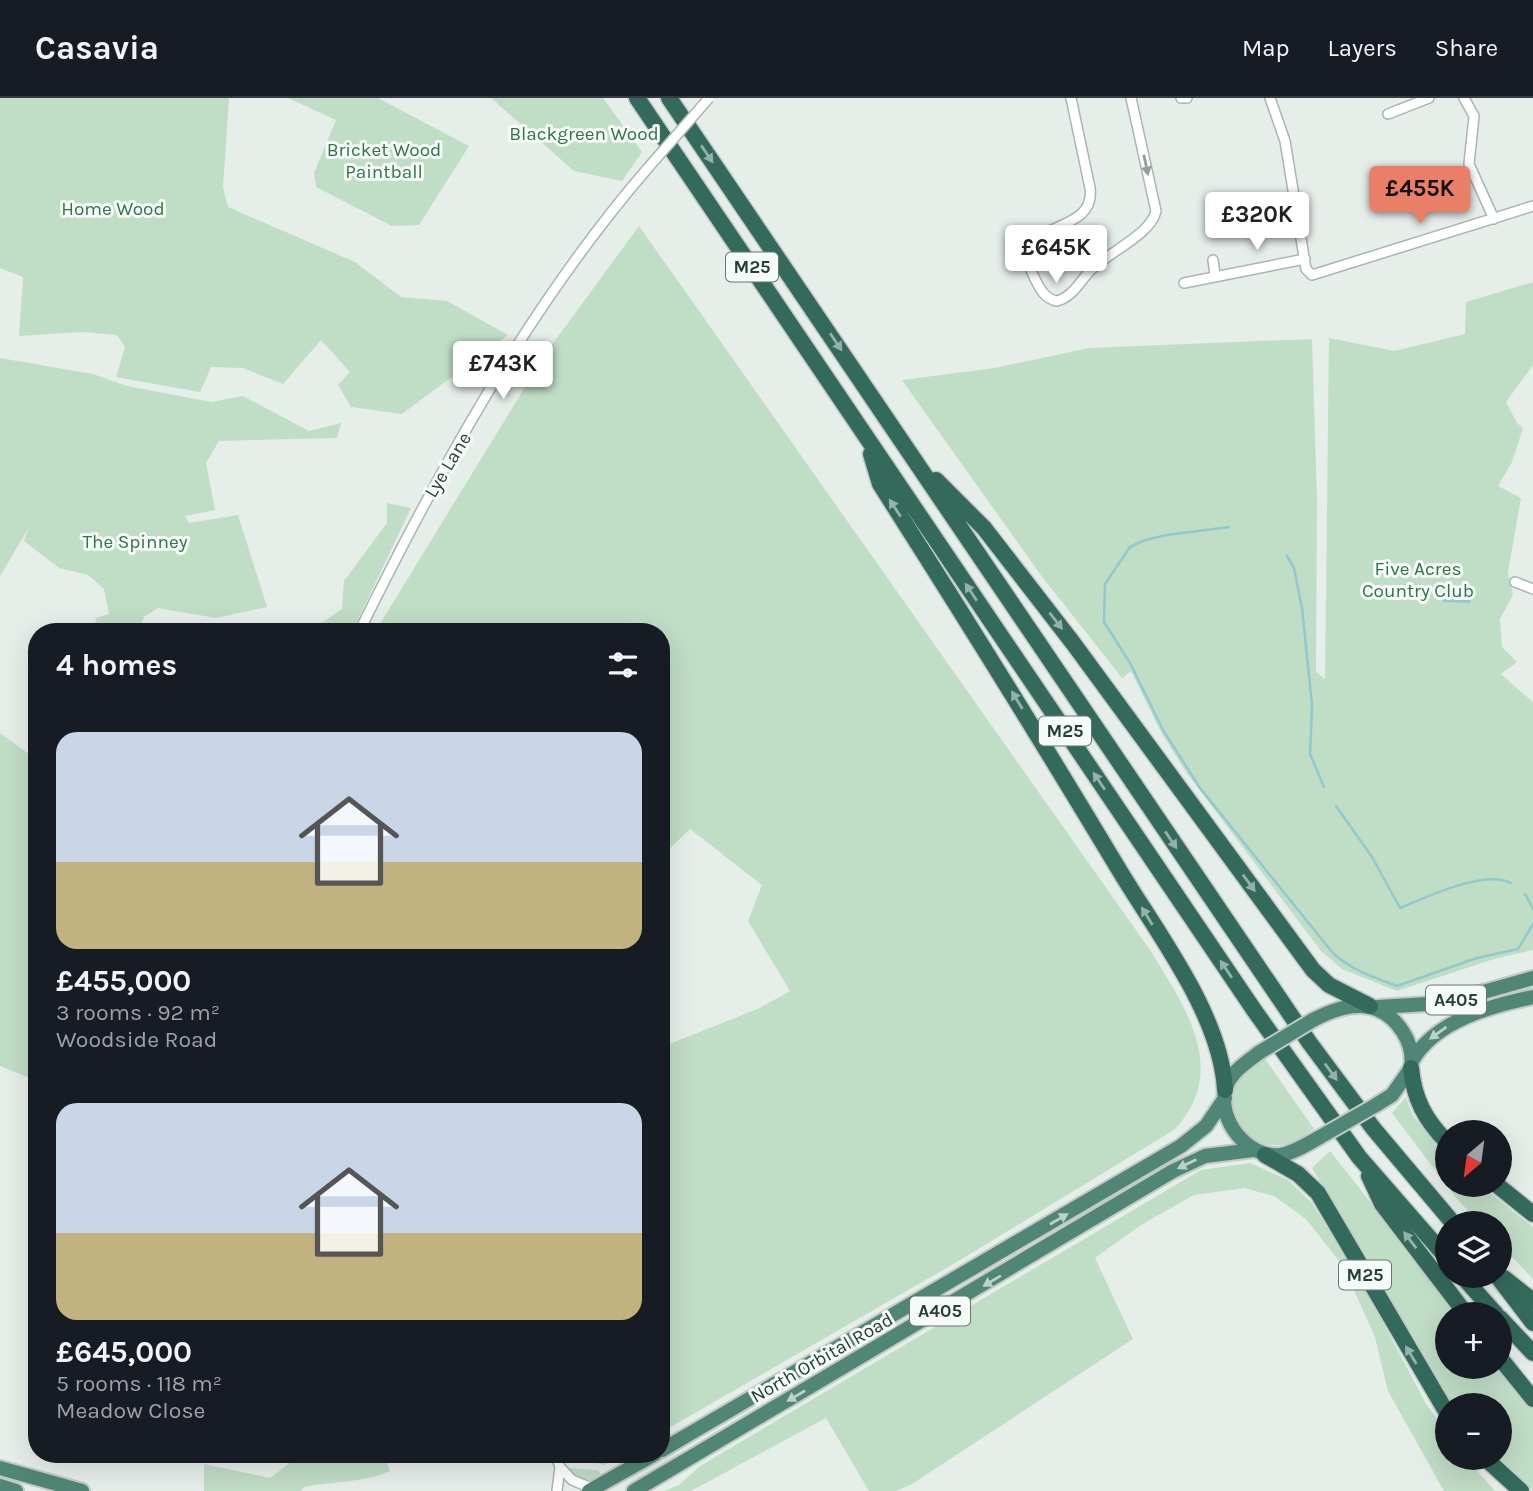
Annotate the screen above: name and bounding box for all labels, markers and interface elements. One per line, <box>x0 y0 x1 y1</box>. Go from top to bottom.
text: Casavia <box>35 29 159 67</box>
text: Map <box>1242 34 1290 62</box>
text: Layers <box>1328 34 1397 62</box>
text: Share <box>1435 34 1498 62</box>
park label: Blackgreen Wood <box>509 123 659 145</box>
park label: Bricket Wood Paintball <box>327 139 441 183</box>
one-way arrow <box>701 144 714 164</box>
one-way arrow <box>1140 154 1151 176</box>
pin: £455K <box>1371 166 1469 226</box>
text: £455K <box>1385 175 1455 202</box>
pin: £320K <box>1208 192 1306 252</box>
park label: Home Wood <box>61 198 165 220</box>
text: £320K <box>1221 201 1293 228</box>
pin: £645K <box>1007 226 1105 285</box>
text: £645K <box>1021 234 1091 261</box>
road number: M25 <box>726 252 778 282</box>
one-way arrow <box>829 333 843 351</box>
pin: £743K <box>454 342 552 401</box>
text: £743K <box>469 350 537 377</box>
street label: Lye Lane <box>420 428 476 502</box>
one-way arrow <box>889 498 902 518</box>
park label: The Spinney <box>82 531 188 553</box>
park label: Five Acres Country Club <box>1362 558 1474 602</box>
one-way arrow <box>965 583 978 602</box>
one-way arrow <box>1049 612 1063 630</box>
icon: filters <box>604 646 642 684</box>
text: 4 homes <box>56 647 177 683</box>
one-way arrow <box>1011 690 1024 709</box>
road number: M25 <box>1039 716 1091 746</box>
one-way arrow <box>1092 771 1105 791</box>
icon: home <box>286 778 412 904</box>
one-way arrow <box>1164 831 1177 850</box>
one-way arrow <box>1242 874 1256 892</box>
one-way arrow <box>1141 907 1153 926</box>
one-way arrow <box>1219 960 1233 978</box>
text: £455,000 <box>56 963 191 999</box>
road number: A405 <box>1426 986 1486 1015</box>
text: 3 rooms · 92 m² <box>56 999 220 1026</box>
text: Woodside Road <box>56 1026 217 1053</box>
one-way arrow <box>1429 1026 1447 1040</box>
one-way arrow <box>1323 1063 1337 1081</box>
north arrow <box>1435 1120 1512 1197</box>
map controls <box>1435 1120 1512 1470</box>
icon: home <box>286 1149 412 1275</box>
one-way arrow <box>1177 1158 1197 1170</box>
button: layers <box>1435 1211 1512 1288</box>
one-way arrow <box>1050 1213 1069 1225</box>
one-way arrow <box>1402 1232 1417 1250</box>
road number: M25 <box>1339 1260 1391 1290</box>
one-way arrow <box>982 1275 1001 1287</box>
road number: A405 <box>910 1296 970 1326</box>
button: + <box>1435 1302 1512 1379</box>
street label: North Orbital Road <box>747 1308 897 1408</box>
text: £645,000 <box>56 1334 192 1370</box>
one-way arrow <box>1404 1346 1417 1365</box>
text: 5 rooms · 118 m² <box>56 1370 222 1397</box>
one-way arrow <box>786 1390 805 1402</box>
button: − <box>1435 1393 1512 1470</box>
text: Meadow Close <box>56 1397 205 1424</box>

